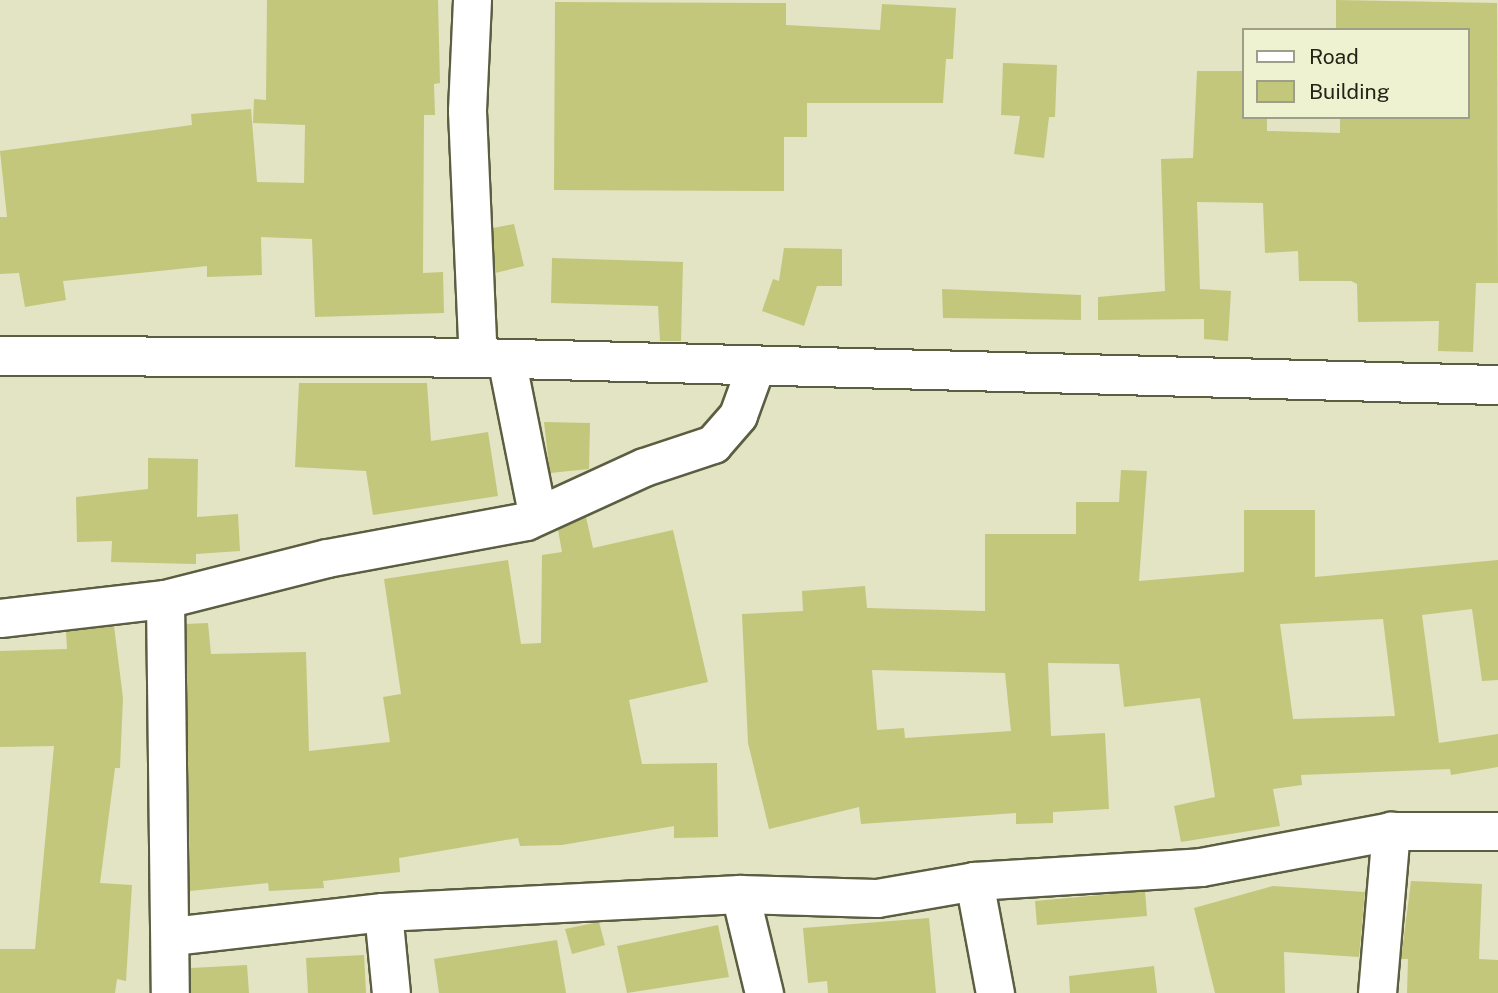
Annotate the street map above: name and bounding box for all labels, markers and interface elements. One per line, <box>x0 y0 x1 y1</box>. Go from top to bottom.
legend <box>1242 28 1470 119</box>
text: Road <box>1309 44 1359 69</box>
text: Building <box>1309 79 1390 104</box>

